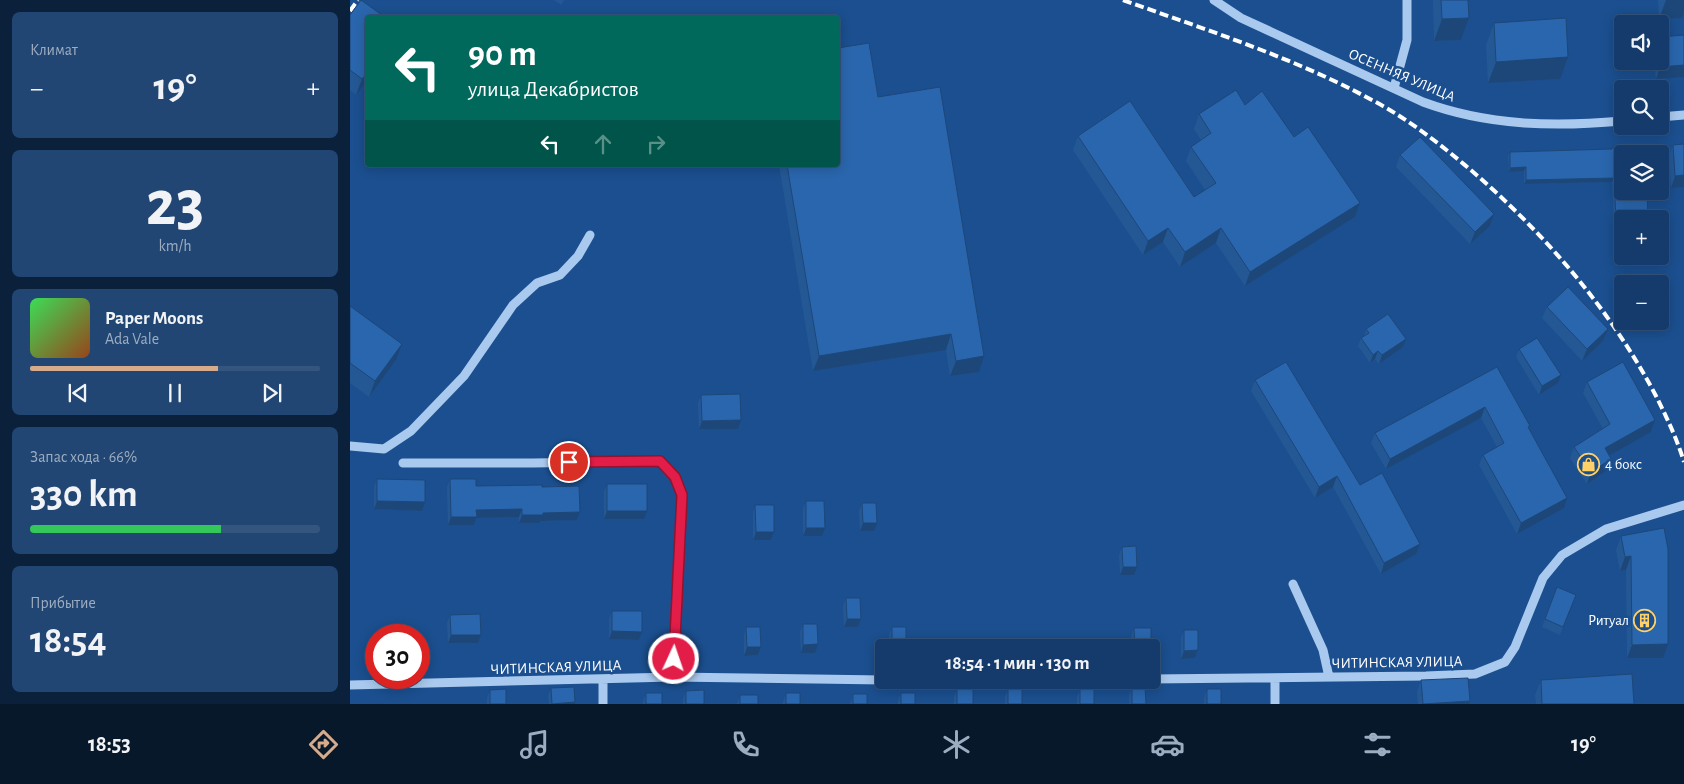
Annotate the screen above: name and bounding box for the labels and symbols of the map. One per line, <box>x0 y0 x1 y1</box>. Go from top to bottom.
street label: ОСЕННЯЯ УЛИЦА <box>1346 46 1457 105</box>
pin <box>548 441 590 483</box>
shop icon: 4 бокс <box>1577 452 1601 476</box>
place label: 4 бокс <box>1605 457 1642 472</box>
building icon: Ритуал <box>1633 608 1657 632</box>
place label: Ритуал <box>1588 613 1629 628</box>
speed limit sign: 30 <box>365 624 430 689</box>
position arrow <box>647 632 699 684</box>
street label: ЧИТИНСКАЯ УЛИЦА <box>1331 654 1463 671</box>
street label: ЧИТИНСКАЯ УЛИЦА <box>490 658 622 677</box>

